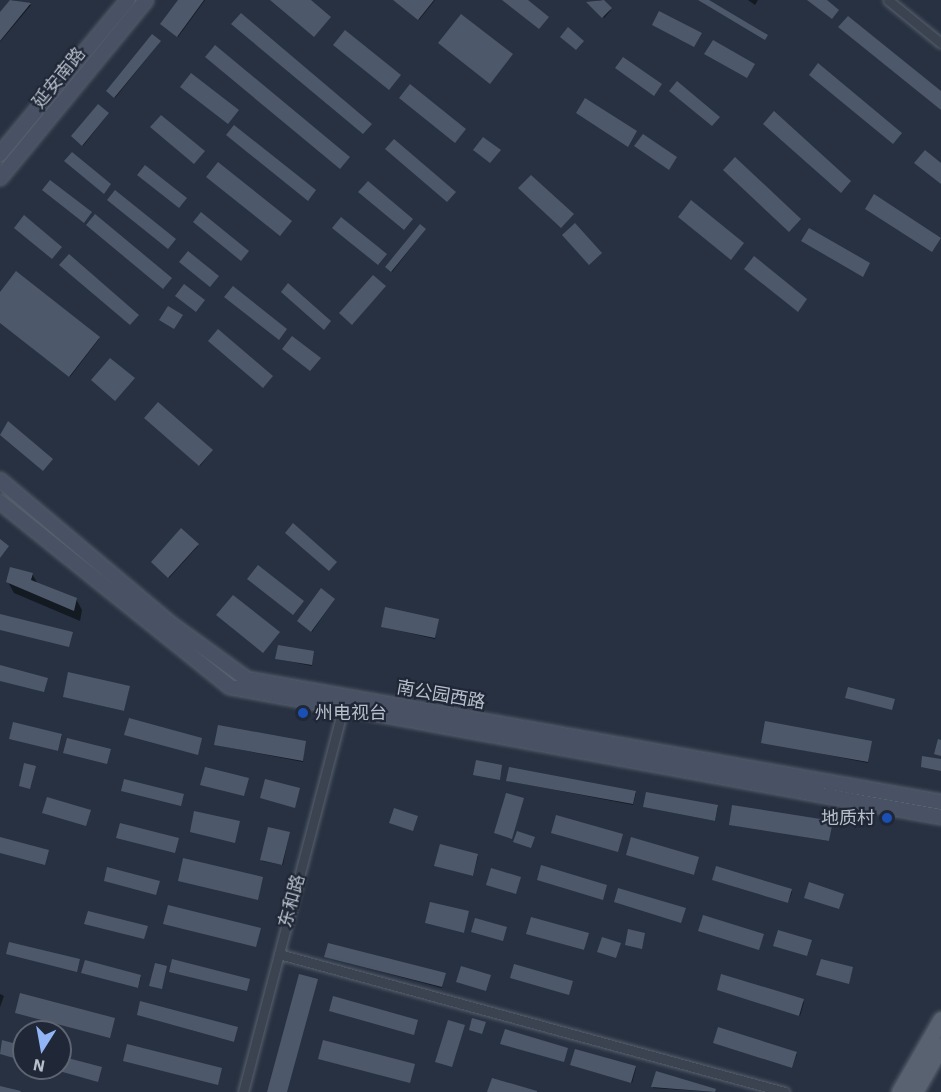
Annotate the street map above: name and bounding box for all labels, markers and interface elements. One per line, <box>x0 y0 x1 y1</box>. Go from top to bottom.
street label: 延安南路 <box>28 43 90 113</box>
street label: 南公园西路 <box>395 677 487 713</box>
place label: 州电视台 <box>315 702 387 724</box>
marker: 州电视台 <box>296 706 310 720</box>
place label: 地质村 <box>821 807 875 829</box>
marker: 地质村 <box>880 811 894 825</box>
street label: 东和路 <box>275 872 309 930</box>
north arrow <box>12 1020 72 1080</box>
text: N <box>31 1055 47 1077</box>

